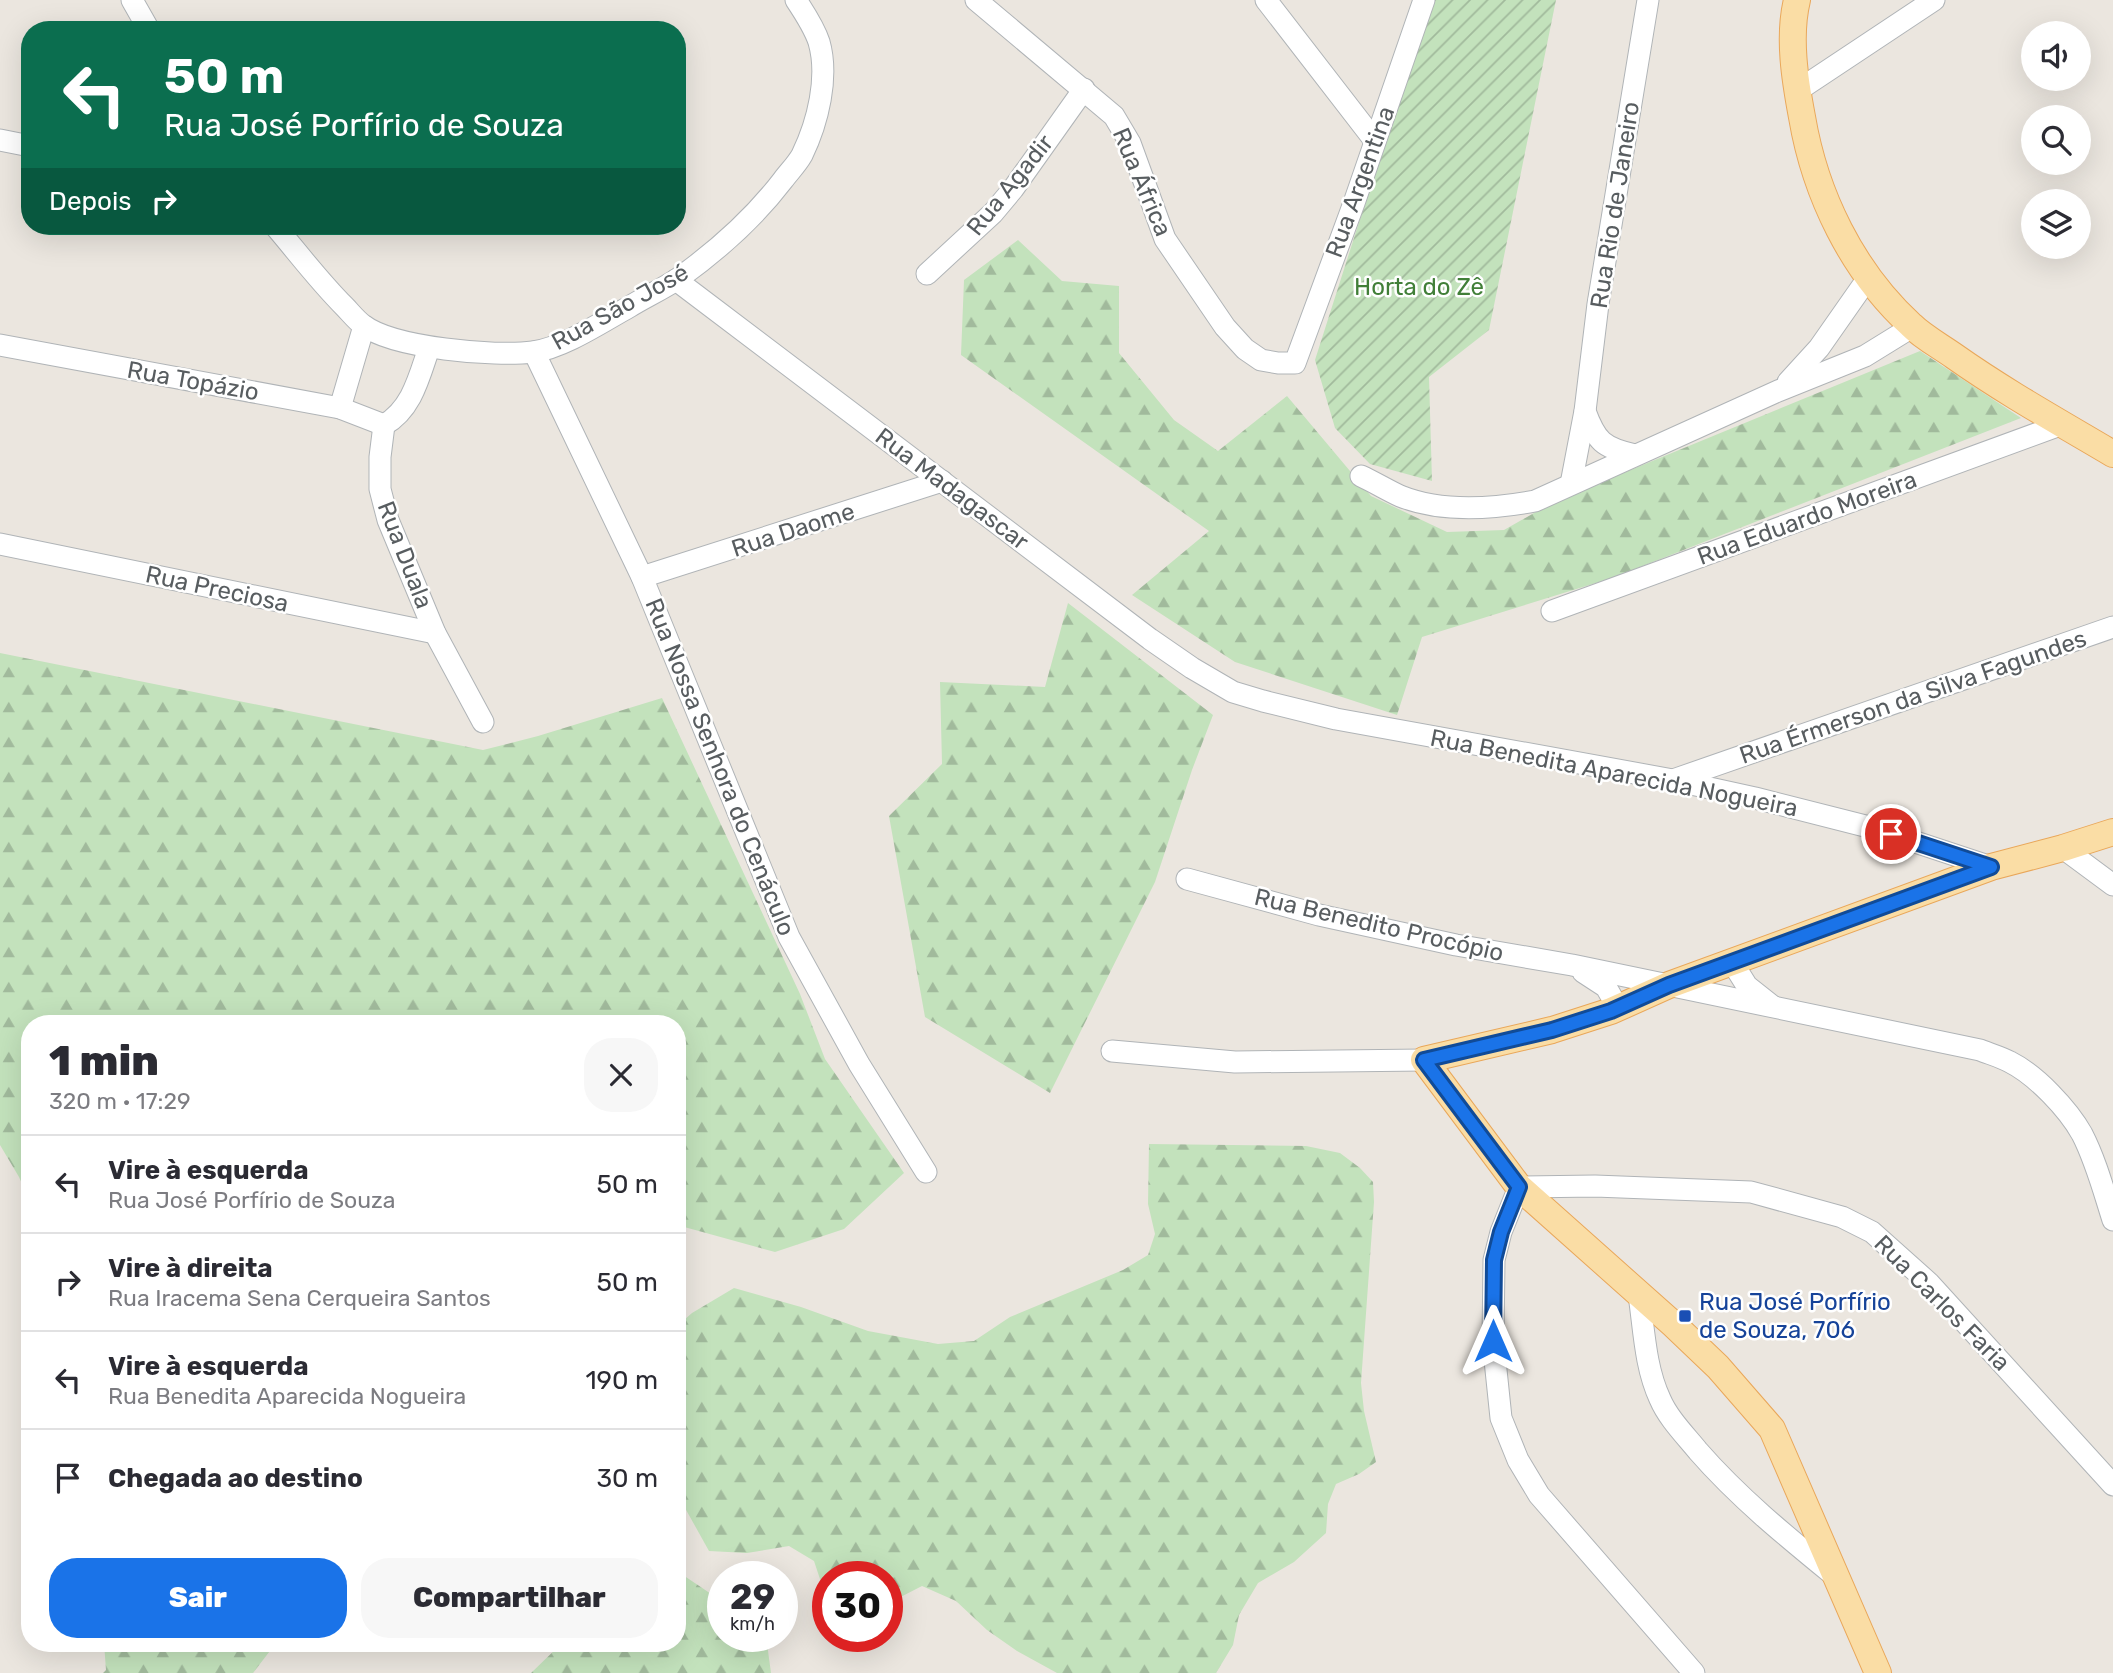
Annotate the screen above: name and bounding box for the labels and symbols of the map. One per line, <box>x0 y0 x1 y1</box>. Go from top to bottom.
street label: Rua Rio de Janeiro <box>1585 100 1645 310</box>
street label: Rua Argentina <box>1320 103 1400 261</box>
street label: Rua África <box>1107 124 1177 240</box>
street label: Rua Agadir <box>961 129 1059 241</box>
street label: Rua São José <box>547 258 693 356</box>
park label: Horta do Zê <box>1354 273 1484 301</box>
street label: Rua Topázio <box>125 356 261 406</box>
street label: Rua Madagascar <box>870 422 1034 556</box>
street label: Rua Eduardo Moreira <box>1693 465 1921 571</box>
street label: Rua Duala <box>372 497 438 613</box>
street label: Rua Daome <box>728 497 858 563</box>
street label: Rua Preciosa <box>143 560 291 618</box>
street label: Rua Nossa Senhora do Cenáculo <box>639 594 801 940</box>
street label: Rua Érmerson da Silva Fagundes <box>1736 624 2090 770</box>
street label: Rua Benedita Aparecida Nogueira <box>1428 724 1800 822</box>
pin <box>1861 804 1921 864</box>
street label: Rua Benedito Procópio <box>1252 883 1506 967</box>
street label: Rua Carlos Faria <box>1868 1229 2016 1377</box>
place label: Rua José Porfírio de Souza, 706 <box>1699 1288 1891 1344</box>
position arrow <box>1456 1304 1530 1378</box>
marker: Rua José Porfírio de Souza, 706 <box>1677 1308 1693 1324</box>
speed limit sign: 30 <box>812 1561 903 1652</box>

